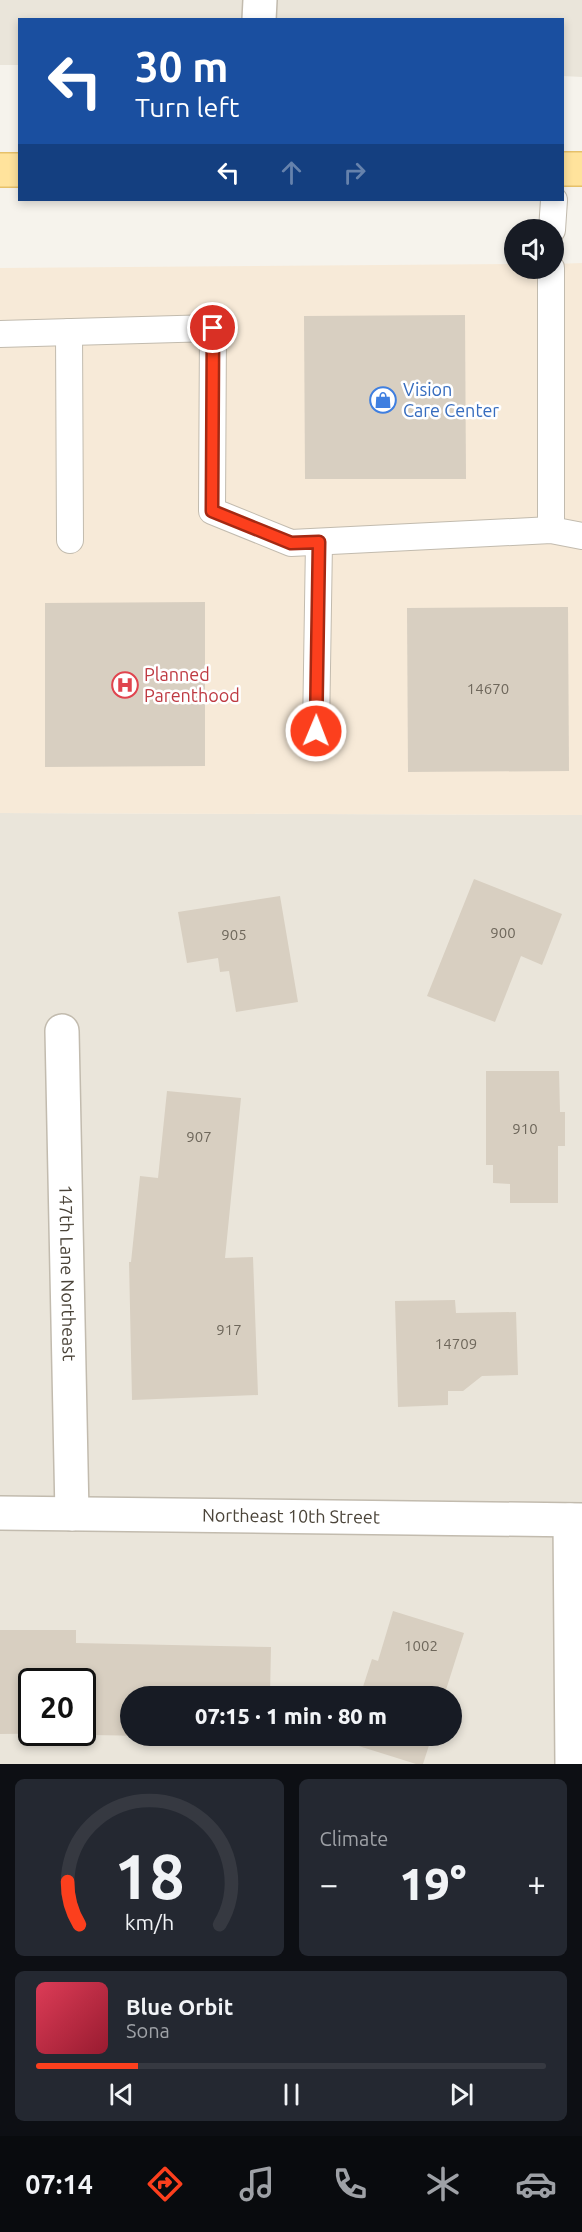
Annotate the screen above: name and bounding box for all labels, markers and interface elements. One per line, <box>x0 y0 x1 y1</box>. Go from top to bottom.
icon: left <box>36 42 114 120</box>
text: 30 m <box>135 43 229 90</box>
text: Turn left <box>135 92 239 122</box>
icon: left <box>212 156 245 189</box>
icon: ahead <box>275 156 308 189</box>
icon: right <box>338 156 371 189</box>
map controls <box>504 219 564 279</box>
button: sound <box>504 219 564 279</box>
pin <box>187 302 238 353</box>
icon: arrive <box>196 311 229 344</box>
place label: Vision Care Center <box>403 379 499 420</box>
shop icon: Vision Care Center <box>368 385 398 415</box>
place label: Planned Parenthood <box>144 664 240 705</box>
hospital icon: Planned Parenthood <box>110 670 140 700</box>
house number: 14670 <box>467 680 509 697</box>
position arrow <box>284 699 348 763</box>
house number: 900 <box>490 924 516 941</box>
house number: 905 <box>221 926 247 943</box>
house number: 910 <box>512 1120 538 1137</box>
house number: 907 <box>186 1128 212 1145</box>
street label: 147th Lane Northeast <box>56 1185 80 1361</box>
house number: 917 <box>216 1321 242 1338</box>
house number: 14709 <box>435 1335 477 1352</box>
street label: Northeast 10th Street <box>202 1504 380 1527</box>
house number: 1002 <box>404 1637 438 1654</box>
speed limit sign: 20 <box>18 1668 96 1746</box>
text: 07:15 · 1 min · 80 m <box>195 1703 387 1728</box>
text: Climate <box>320 1827 388 1850</box>
text: 18 <box>114 1841 184 1911</box>
text: 19° <box>399 1858 466 1909</box>
text: − <box>320 1865 338 1902</box>
text: + <box>527 1865 546 1902</box>
text: km/h <box>124 1910 174 1934</box>
text: Blue Orbit <box>126 1994 233 2019</box>
text: Sona <box>126 2019 170 2042</box>
icon: previous <box>105 2078 138 2111</box>
icon: pause <box>275 2078 308 2111</box>
icon: next <box>445 2078 478 2111</box>
icon: directions <box>144 2163 186 2205</box>
icon: music <box>236 2163 278 2205</box>
icon: phone <box>329 2163 371 2205</box>
icon: climate <box>422 2163 464 2205</box>
icon: car <box>515 2163 557 2205</box>
text: 07:14 <box>25 2169 93 2199</box>

